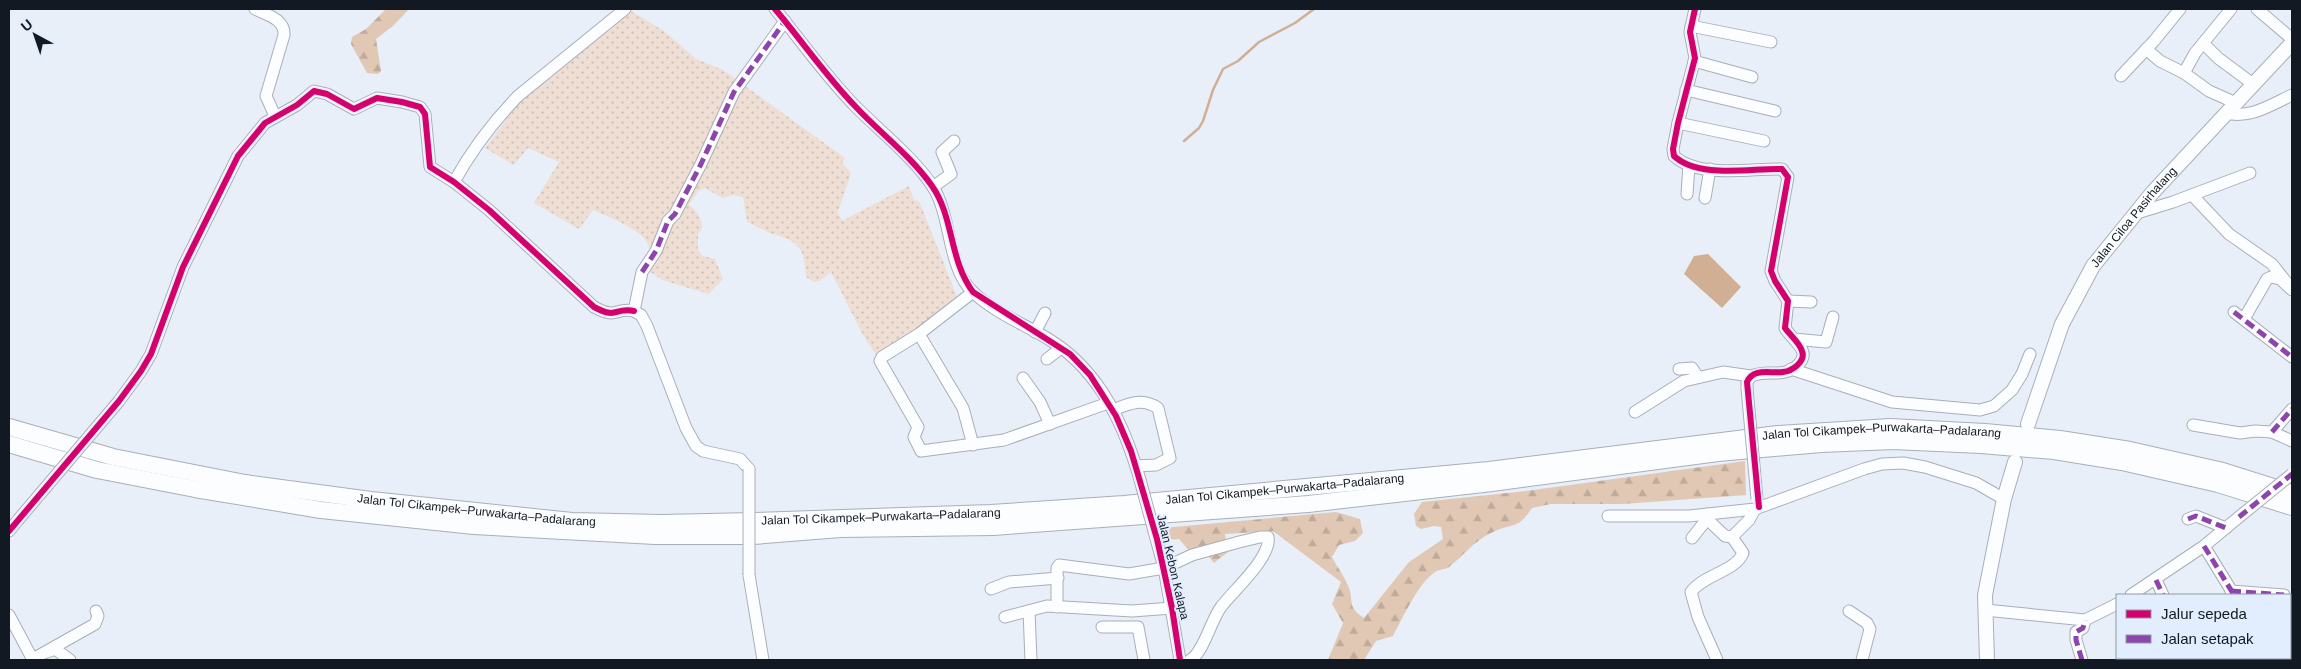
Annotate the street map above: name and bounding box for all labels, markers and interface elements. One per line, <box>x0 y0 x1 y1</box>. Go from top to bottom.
north arrow <box>10 10 60 60</box>
text: U <box>18 16 36 34</box>
street label: Jalan Ciloa Pasirhalang <box>2088 164 2180 270</box>
street label: Jalan Tol Cikampek–Purwakarta–Padalarang <box>1761 420 2002 443</box>
street label: Jalan Tol Cikampek–Purwakarta–Padalarang <box>1165 471 1405 507</box>
street label: Jalan Tol Cikampek–Purwakarta–Padalarang <box>356 491 596 529</box>
street label: Jalan Tol Cikampek–Purwakarta–Padalarang <box>761 505 1001 528</box>
street label: Jalan Kebon Kalapa <box>1154 513 1192 621</box>
legend <box>2116 594 2291 659</box>
text: Jalur sepeda <box>2161 605 2248 622</box>
text: Jalan setapak <box>2161 630 2254 647</box>

